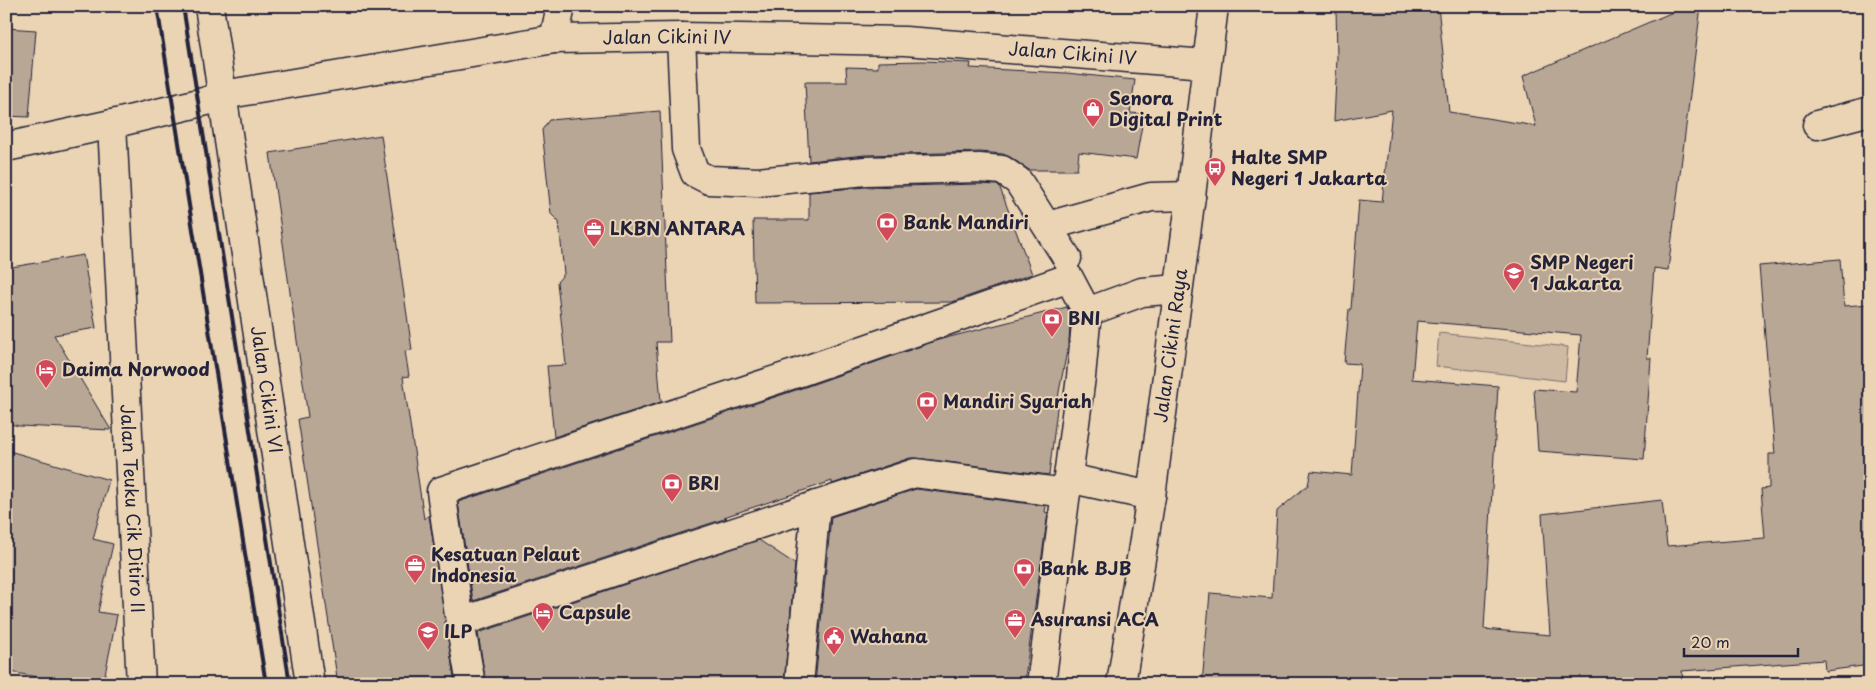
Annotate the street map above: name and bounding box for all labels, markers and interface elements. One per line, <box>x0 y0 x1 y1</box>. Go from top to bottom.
street label: Jalan Cikini IV <box>602 22 732 50</box>
street label: Jalan Cikini IV <box>1007 34 1138 71</box>
place label: Senora Digital Print <box>1109 84 1223 132</box>
shop icon: Senora Digital Print <box>1081 97 1105 128</box>
place label: Halte SMP Negeri 1 Jakarta <box>1231 143 1387 191</box>
bus stop icon: Halte SMP Negeri 1 Jakarta <box>1203 156 1227 187</box>
place label: Bank Mandiri <box>903 208 1029 235</box>
bank icon: Bank Mandiri <box>875 211 899 242</box>
place label: LKBN ANTARA <box>610 214 745 241</box>
office icon: LKBN ANTARA <box>582 217 606 248</box>
place label: SMP Negeri 1 Jakarta <box>1530 248 1634 296</box>
school or university icon: SMP Negeri 1 Jakarta <box>1502 261 1526 292</box>
street label: Jalan Cikini Raya <box>1146 266 1193 424</box>
place label: BNI <box>1068 304 1100 331</box>
bank icon: BNI <box>1040 307 1064 338</box>
street label: Jalan Cikini VI <box>245 324 290 455</box>
place label: Daima Norwood <box>62 355 210 382</box>
hotel icon: Daima Norwood <box>34 358 58 389</box>
place label: Mandiri Syariah <box>943 387 1092 414</box>
bank icon: Mandiri Syariah <box>915 390 939 421</box>
street label: Jalan Teuku Cik Ditiro II <box>115 403 152 613</box>
place label: BRI <box>688 469 719 496</box>
bank icon: BRI <box>660 472 684 503</box>
place label: Kesatuan Pelaut Indonesia <box>431 540 580 588</box>
office icon: Kesatuan Pelaut Indonesia <box>403 553 427 584</box>
place label: Bank BJB <box>1040 554 1132 581</box>
bank icon: Bank BJB <box>1012 557 1036 588</box>
place label: Capsule <box>559 598 631 625</box>
hotel icon: Capsule <box>531 601 555 632</box>
place label: Asuransi ACA <box>1030 605 1159 632</box>
office icon: Asuransi ACA <box>1003 608 1027 639</box>
place label: ILP <box>444 617 472 644</box>
school or university icon: ILP <box>416 620 440 651</box>
place label: Wahana <box>850 622 928 649</box>
public building icon: Wahana <box>822 625 846 656</box>
scale bar <box>1684 625 1797 657</box>
text: 20 m <box>1691 630 1730 653</box>

